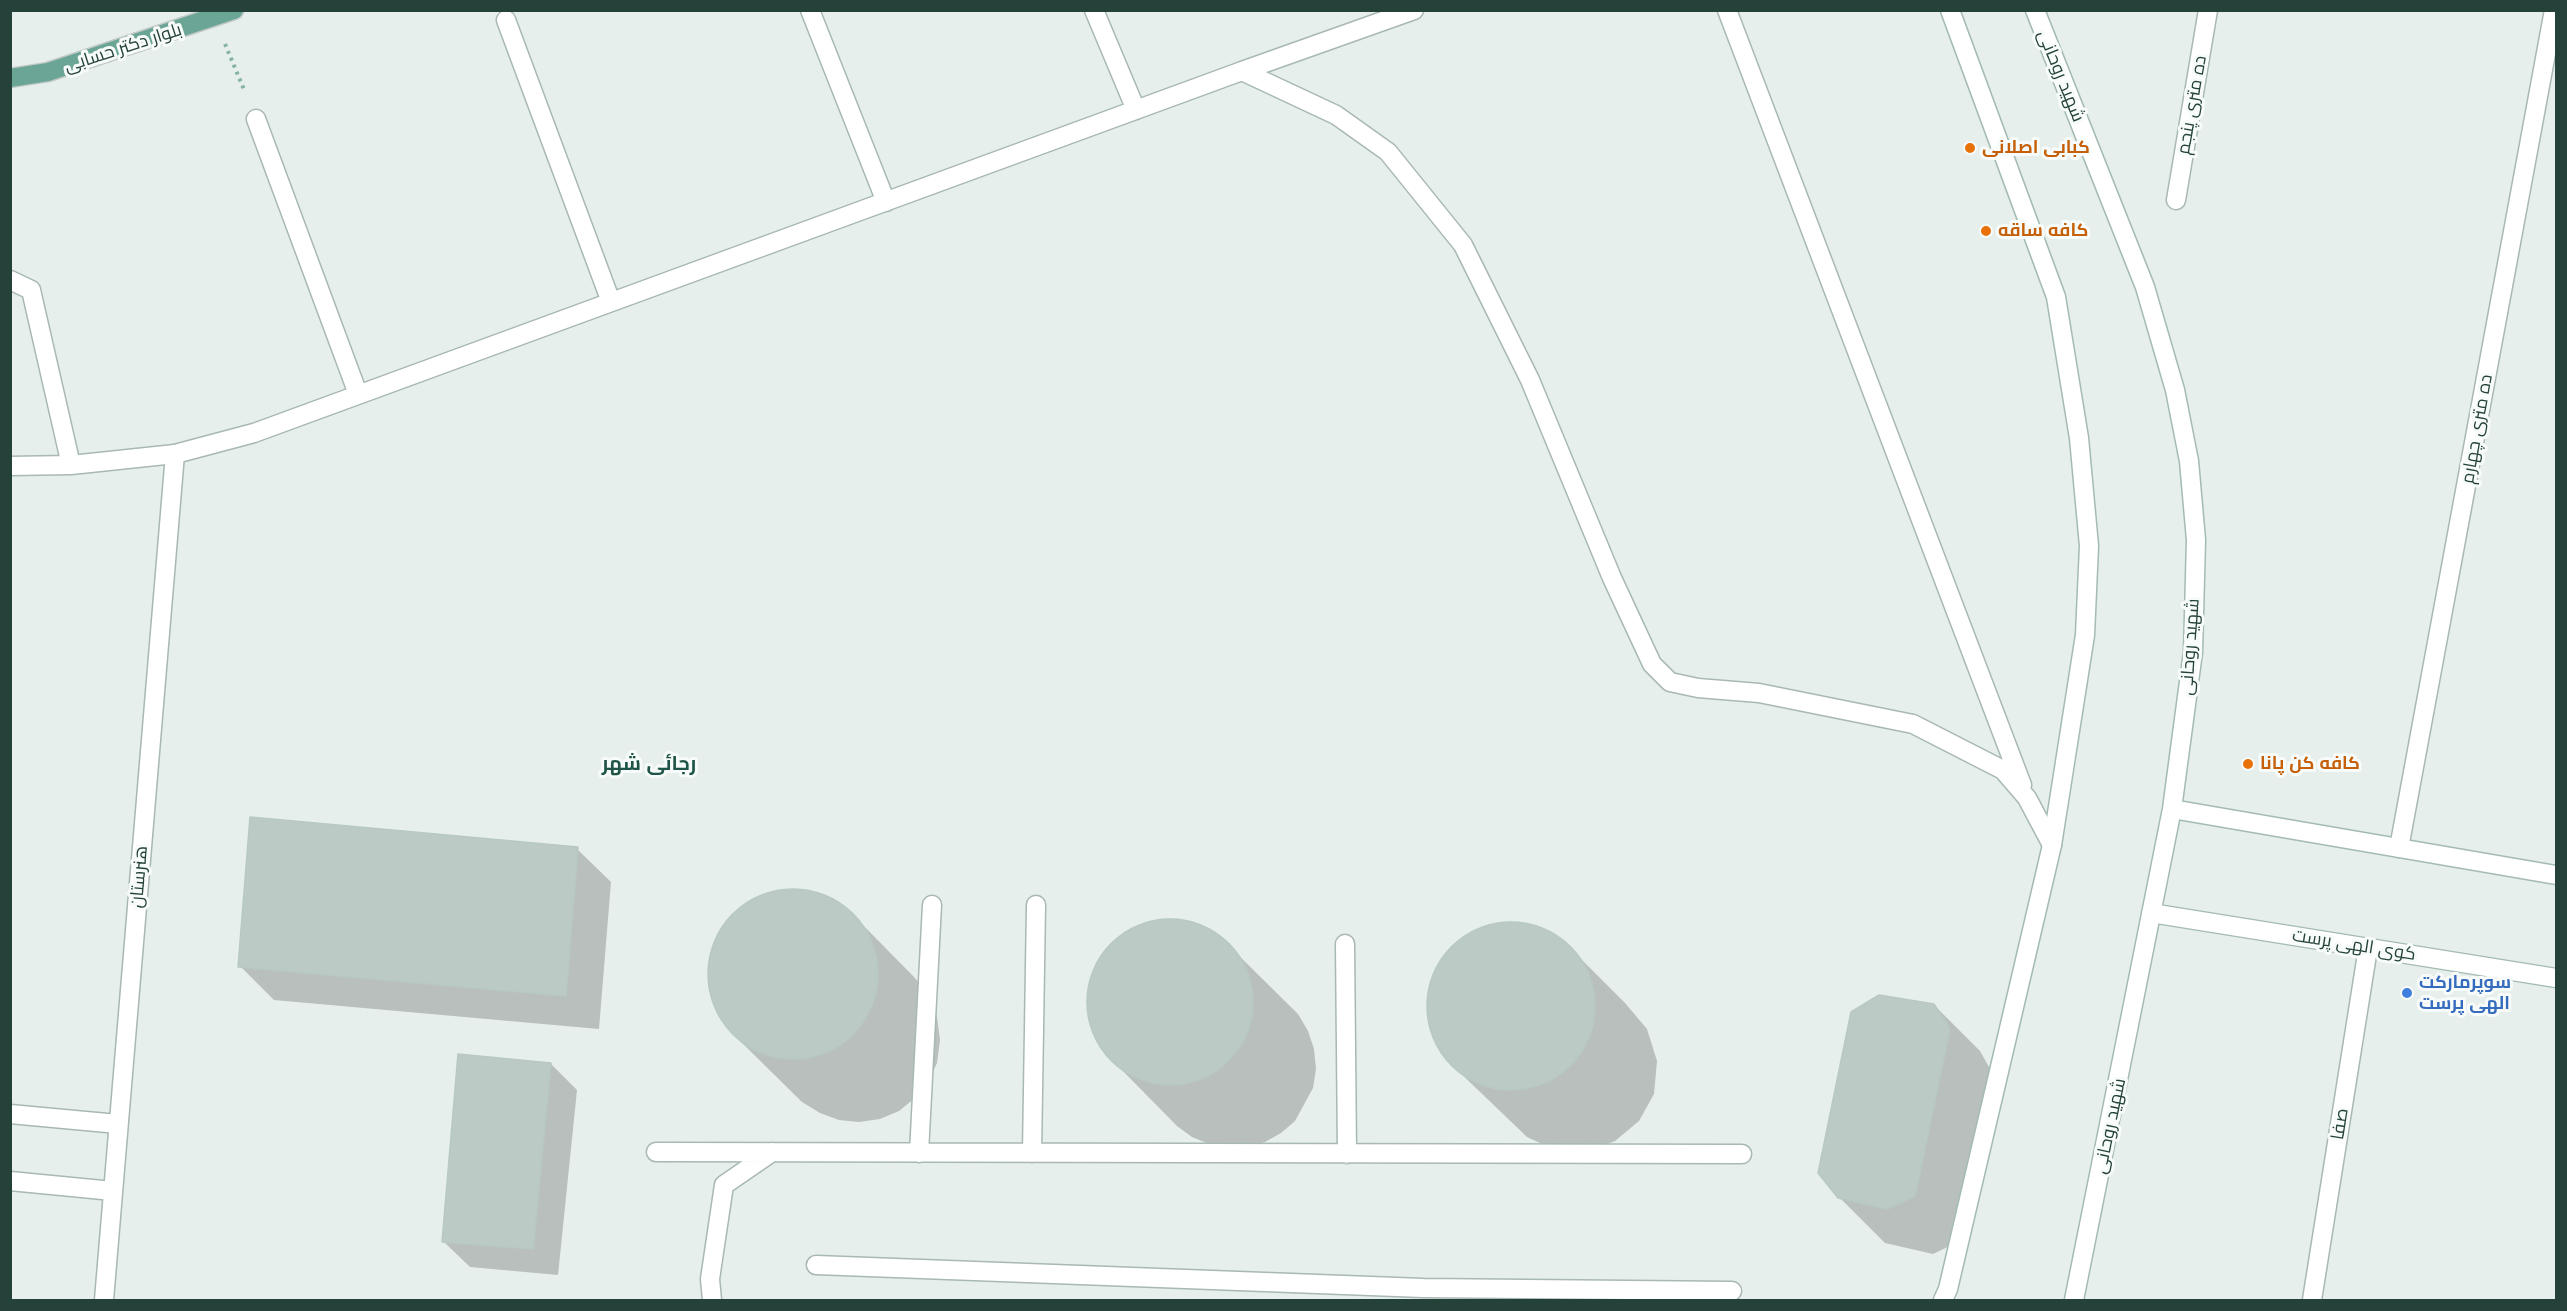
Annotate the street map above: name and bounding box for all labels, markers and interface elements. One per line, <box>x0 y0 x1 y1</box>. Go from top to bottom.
street label: بلوار دکتر حسابی <box>62 19 184 77</box>
street label: شهید روحانی <box>2033 27 2089 125</box>
street label: ده متری پنجم <box>2173 54 2211 156</box>
place label: کبابی اصلانی <box>1982 137 2090 159</box>
marker: کبابی اصلانی <box>1963 141 1977 155</box>
place label: کافه ساقه <box>1998 220 2088 242</box>
marker: کافه ساقه <box>1979 224 1993 238</box>
street label: ده متری چهارم <box>2457 373 2497 485</box>
street label: شهید روحانی <box>2176 598 2204 696</box>
district label: رجائی شهر <box>602 752 696 776</box>
place label: کافه کن پانا <box>2260 753 2360 775</box>
marker: کافه کن پانا <box>2241 757 2255 771</box>
street label: هنرستان <box>126 845 152 909</box>
street label: کوی الهی پرست <box>2291 925 2417 965</box>
place label: سوپرمارکت الهی پرست <box>2419 972 2511 1014</box>
marker: سوپرمارکت الهی پرست <box>2400 986 2414 1000</box>
street label: شهید روحانی <box>2089 1076 2131 1176</box>
street label: صفا <box>2327 1107 2353 1141</box>

